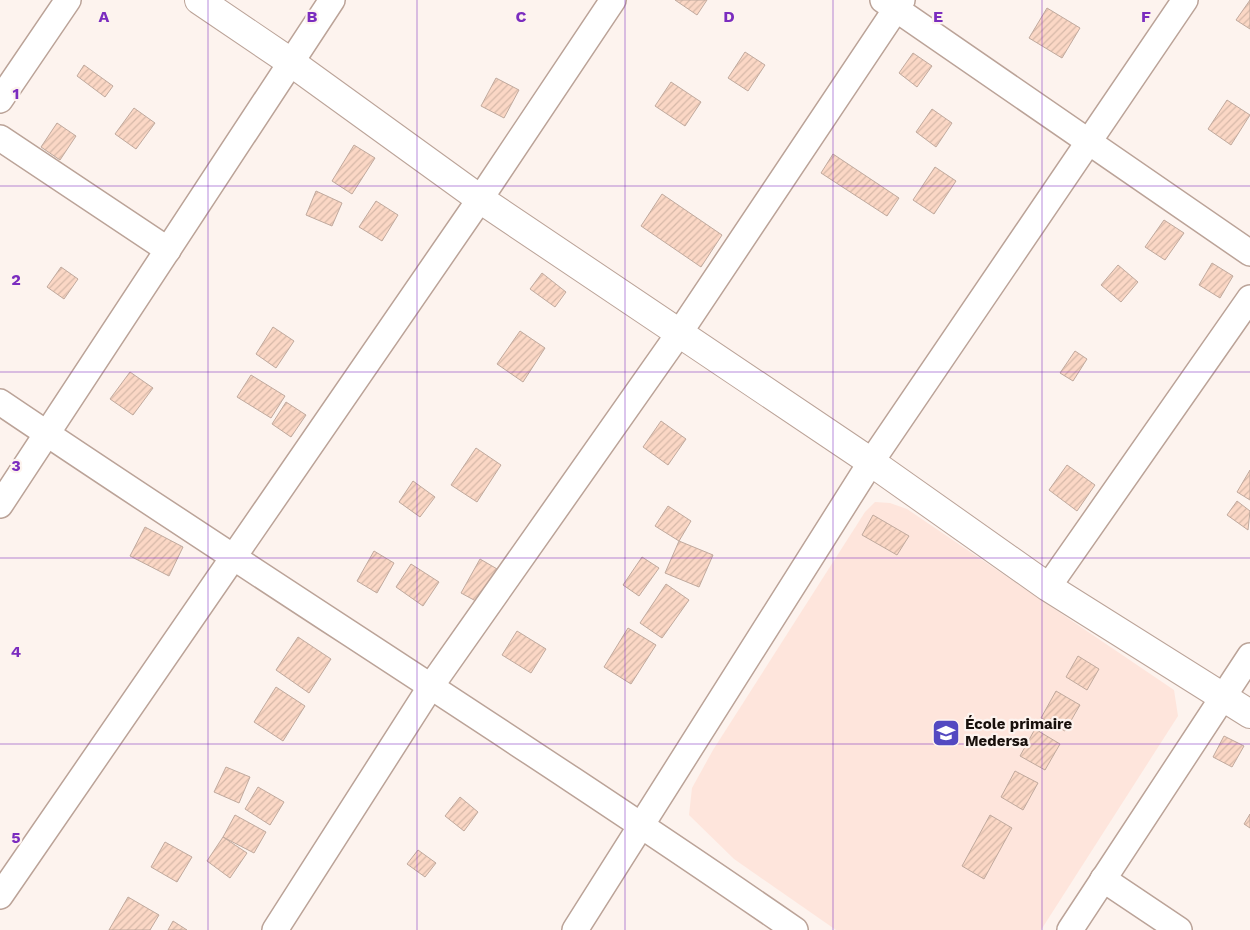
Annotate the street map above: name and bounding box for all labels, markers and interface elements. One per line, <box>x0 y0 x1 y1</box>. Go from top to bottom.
text: A <box>99 7 110 26</box>
text: B <box>307 7 318 26</box>
text: C <box>516 7 527 26</box>
text: D <box>723 7 735 26</box>
text: E <box>933 7 943 26</box>
text: F <box>1141 7 1151 26</box>
text: 1 <box>13 84 19 103</box>
text: 2 <box>11 270 21 289</box>
text: 3 <box>11 456 21 475</box>
text: 4 <box>11 642 21 661</box>
place label: École primaire Medersa <box>965 715 1072 750</box>
school or university icon: École primaire Medersa <box>931 718 961 748</box>
text: 5 <box>11 828 21 847</box>

